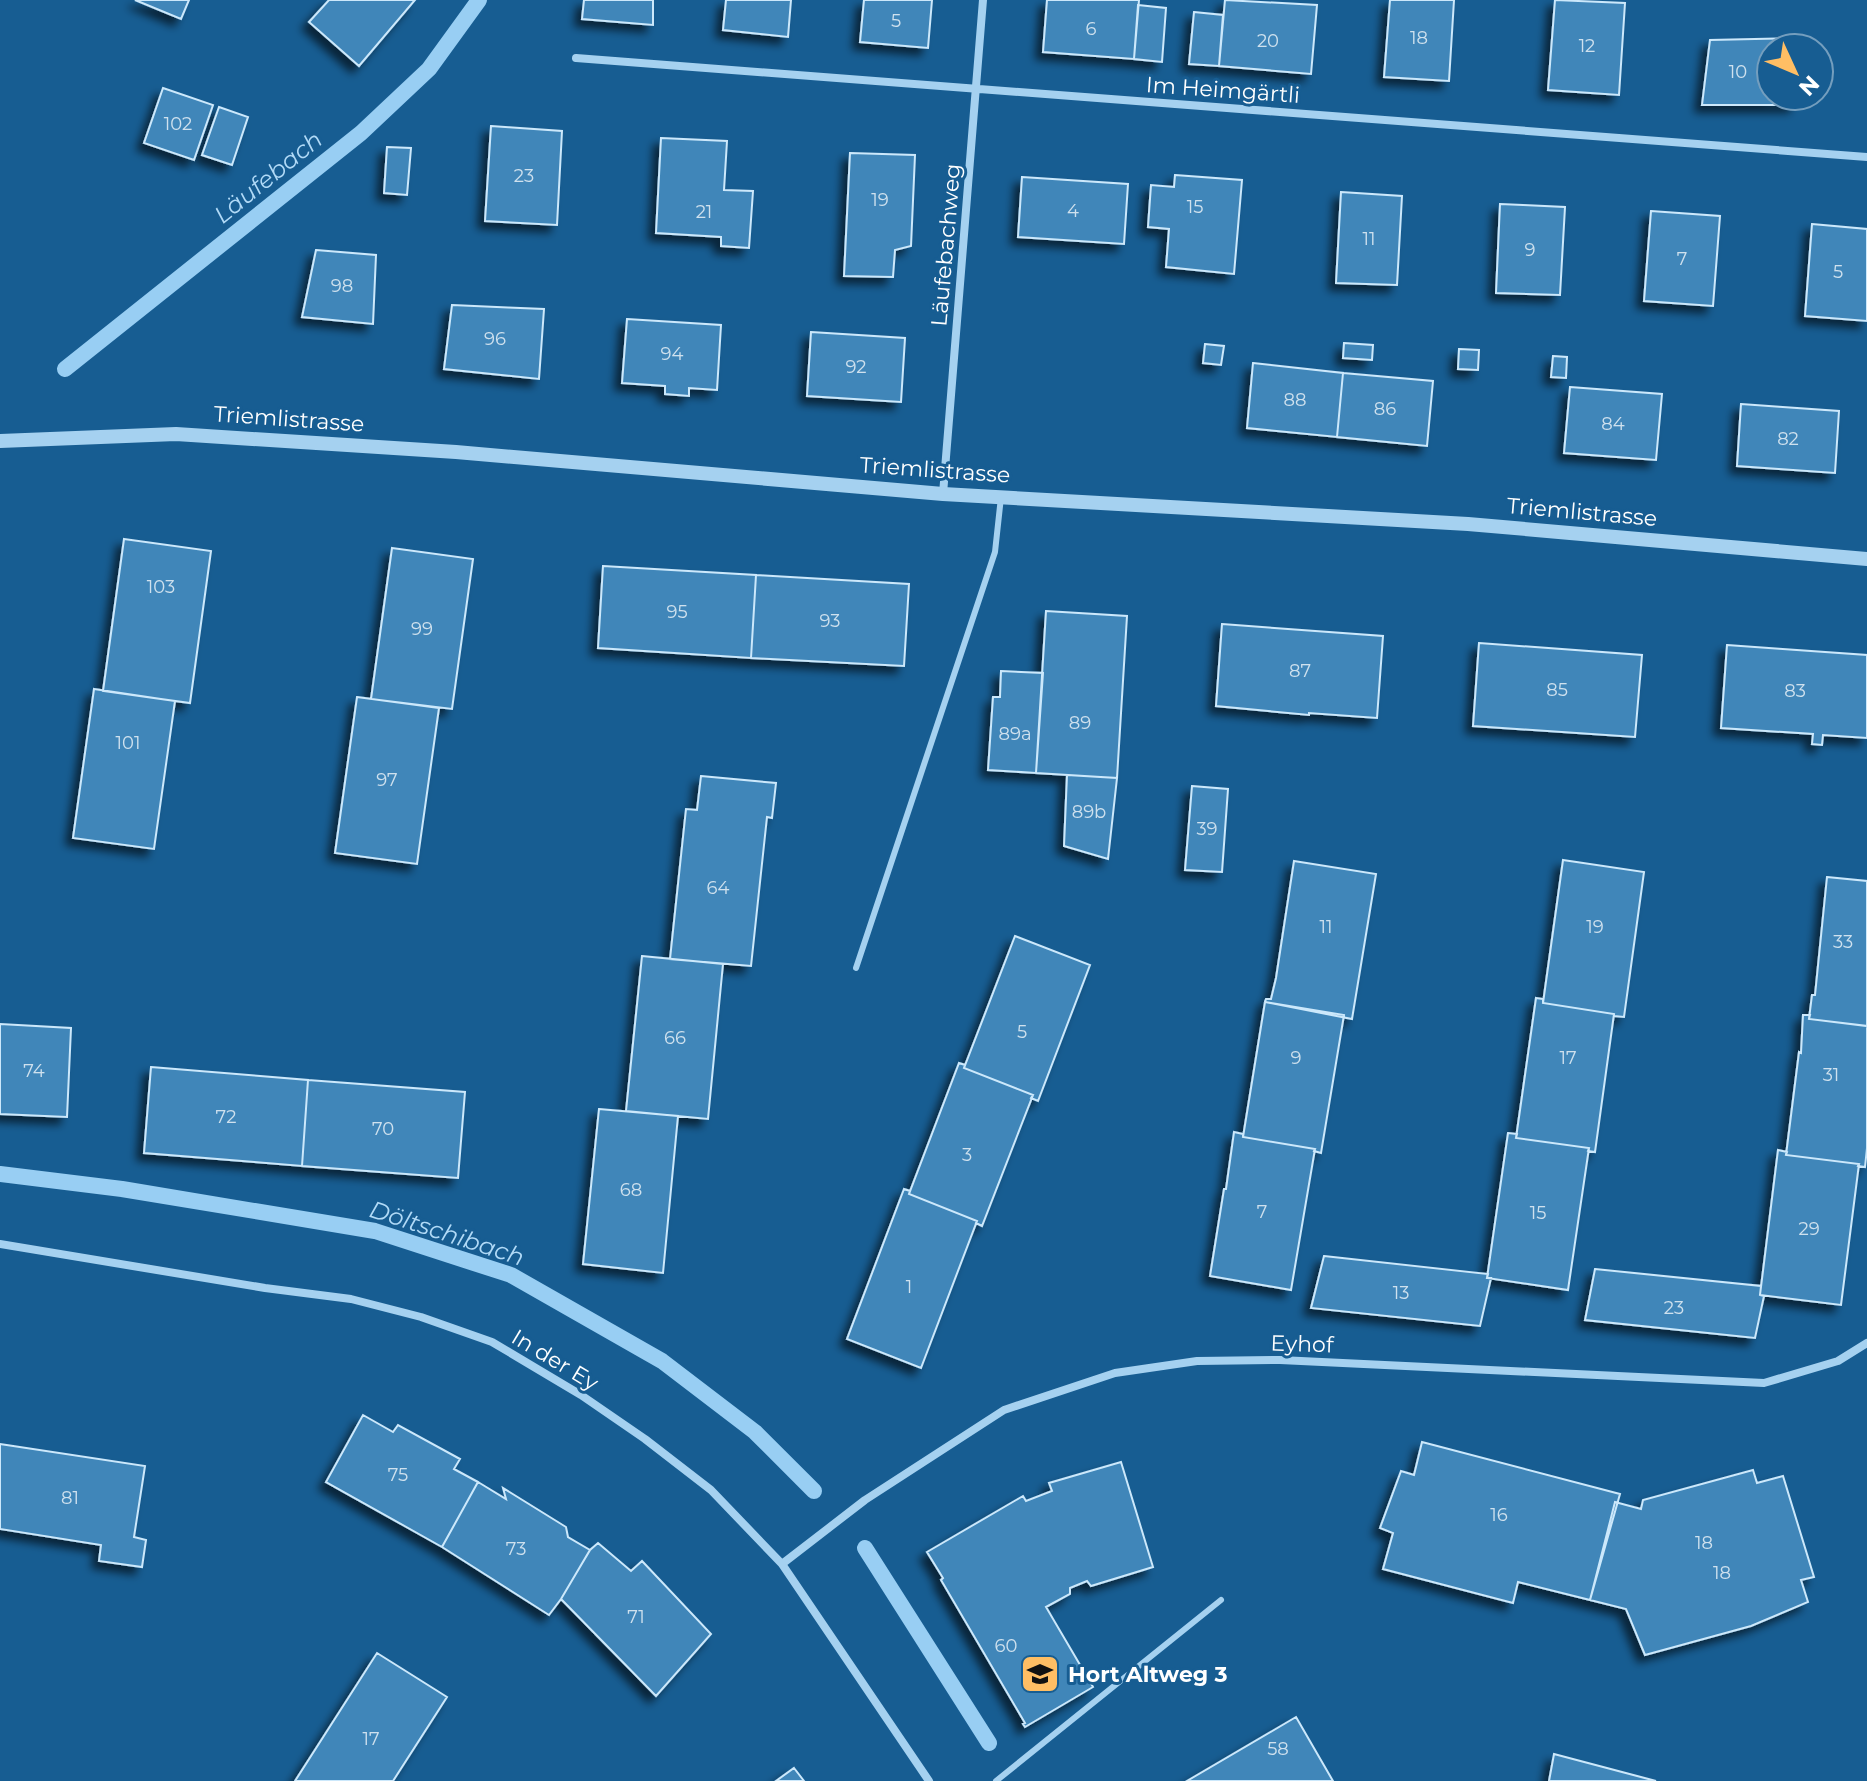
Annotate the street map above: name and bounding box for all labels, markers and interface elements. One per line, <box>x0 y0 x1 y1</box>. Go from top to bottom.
house number: 5 <box>891 10 901 32</box>
house number: 6 <box>1086 18 1097 40</box>
house number: 18 <box>1410 27 1428 49</box>
house number: 20 <box>1257 30 1279 52</box>
north arrow <box>1755 32 1835 112</box>
house number: 12 <box>1579 35 1595 57</box>
house number: 10 <box>1729 61 1747 83</box>
text: N <box>1793 70 1825 101</box>
street label: Im Heimgärtli <box>1145 71 1301 109</box>
house number: 102 <box>164 113 192 135</box>
water label: Läufebach <box>208 125 328 229</box>
street label: Läufebachweg <box>925 162 967 328</box>
house number: 23 <box>514 165 534 187</box>
house number: 19 <box>871 189 889 211</box>
house number: 15 <box>1187 196 1203 218</box>
house number: 4 <box>1067 200 1079 222</box>
house number: 21 <box>696 201 712 223</box>
house number: 11 <box>1363 228 1376 250</box>
house number: 9 <box>1525 239 1536 261</box>
house number: 7 <box>1677 248 1687 270</box>
house number: 5 <box>1833 261 1843 283</box>
house number: 98 <box>331 275 353 297</box>
house number: 96 <box>484 328 506 350</box>
house number: 94 <box>661 343 684 365</box>
house number: 92 <box>845 356 867 378</box>
house number: 88 <box>1284 389 1306 411</box>
house number: 86 <box>1374 398 1396 420</box>
street label: Triemlistrasse <box>213 400 365 438</box>
house number: 84 <box>1601 413 1625 435</box>
house number: 82 <box>1777 428 1799 450</box>
street label: Triemlistrasse <box>859 451 1011 489</box>
street label: Triemlistrasse <box>1506 492 1658 532</box>
house number: 103 <box>147 576 175 598</box>
house number: 95 <box>666 601 688 623</box>
house number: 93 <box>820 610 840 632</box>
house number: 99 <box>411 618 433 640</box>
house number: 87 <box>1289 660 1311 682</box>
house number: 85 <box>1546 679 1568 701</box>
house number: 83 <box>1784 680 1806 702</box>
house number: 89 <box>1069 712 1091 734</box>
house number: 89a <box>998 723 1032 745</box>
house number: 101 <box>116 732 140 754</box>
house number: 97 <box>376 769 398 791</box>
house number: 89b <box>1072 801 1106 823</box>
house number: 39 <box>1196 818 1218 840</box>
house number: 64 <box>707 877 730 899</box>
house number: 11 <box>1320 916 1333 938</box>
house number: 19 <box>1586 916 1604 938</box>
house number: 33 <box>1833 931 1853 953</box>
house number: 5 <box>1017 1021 1027 1043</box>
house number: 66 <box>664 1027 686 1049</box>
house number: 9 <box>1291 1047 1302 1069</box>
house number: 17 <box>1559 1047 1577 1069</box>
house number: 74 <box>23 1060 45 1082</box>
house number: 31 <box>1823 1064 1839 1086</box>
house number: 72 <box>216 1106 236 1128</box>
house number: 70 <box>372 1118 394 1140</box>
house number: 3 <box>962 1144 972 1166</box>
house number: 68 <box>620 1179 642 1201</box>
water label: Döltschibach <box>366 1194 528 1272</box>
house number: 7 <box>1257 1201 1267 1223</box>
house number: 15 <box>1530 1202 1546 1224</box>
house number: 29 <box>1798 1218 1820 1240</box>
house number: 1 <box>906 1276 912 1298</box>
house number: 13 <box>1393 1282 1409 1304</box>
house number: 23 <box>1664 1297 1684 1319</box>
street label: In der Ey <box>507 1324 603 1397</box>
street label: Eyhof <box>1270 1329 1335 1359</box>
house number: 75 <box>388 1464 408 1486</box>
house number: 81 <box>61 1487 79 1509</box>
house number: 16 <box>1490 1504 1508 1526</box>
house number: 18 <box>1695 1532 1713 1554</box>
house number: 73 <box>506 1538 526 1560</box>
house number: 18 <box>1713 1562 1731 1584</box>
house number: 71 <box>627 1606 645 1628</box>
house number: 60 <box>995 1635 1017 1657</box>
school or university icon: Hort Altweg 3 <box>1019 1653 1061 1695</box>
place label: Hort Altweg 3 <box>1068 1661 1227 1688</box>
house number: 17 <box>362 1728 380 1750</box>
house number: 58 <box>1267 1738 1289 1760</box>

